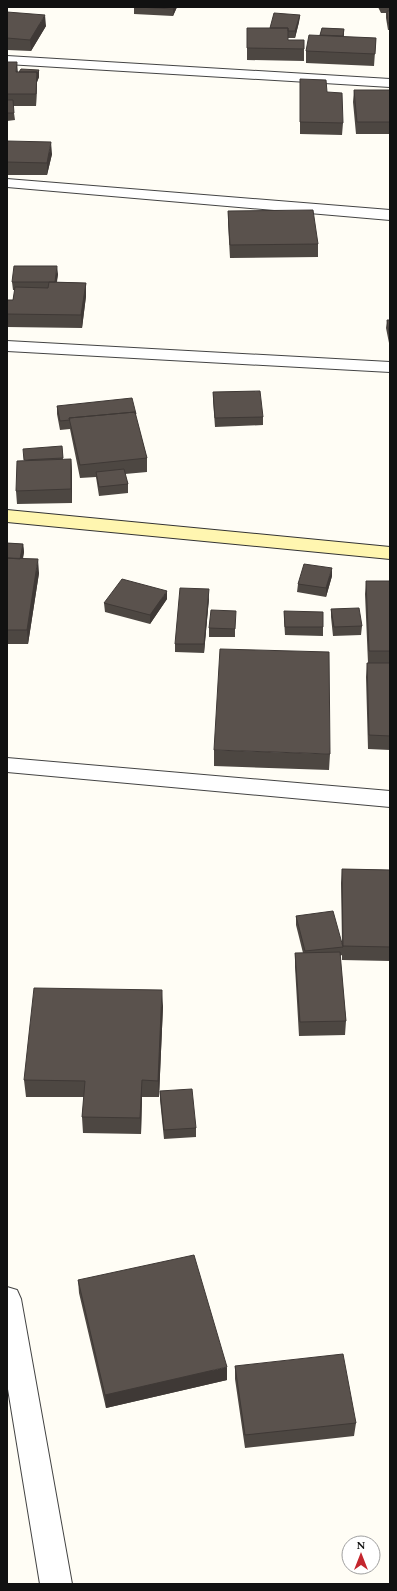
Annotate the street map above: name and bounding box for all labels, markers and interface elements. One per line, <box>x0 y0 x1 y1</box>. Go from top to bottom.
north arrow <box>341 1535 381 1575</box>
text: N <box>357 1537 366 1554</box>

